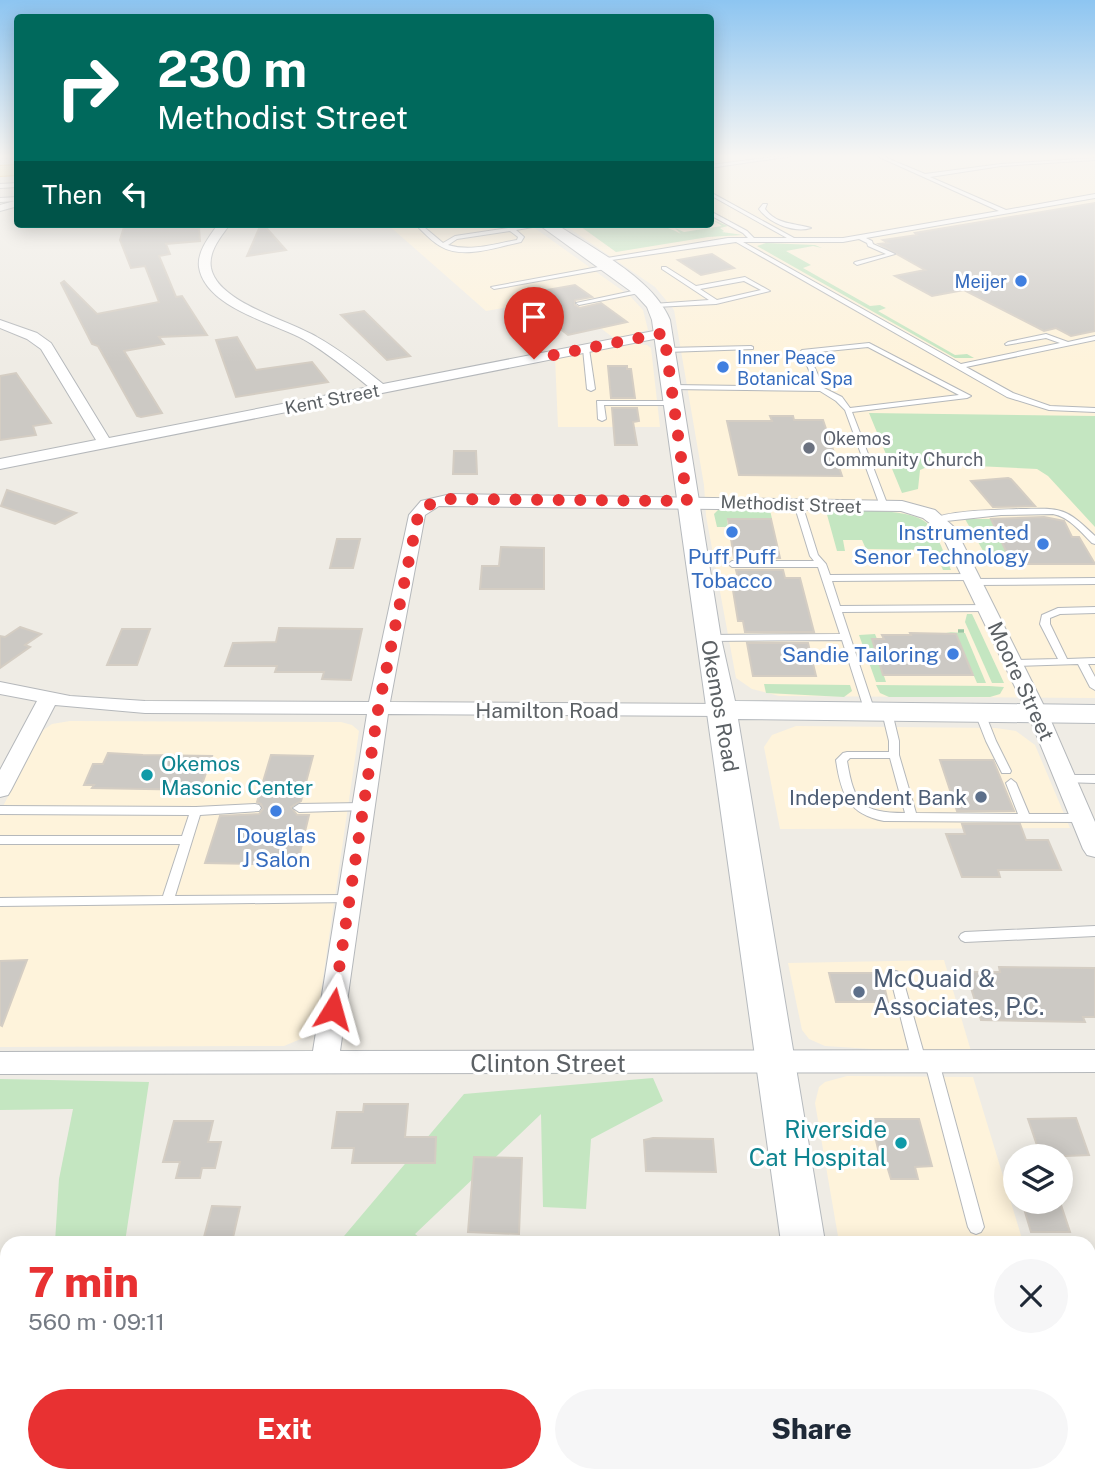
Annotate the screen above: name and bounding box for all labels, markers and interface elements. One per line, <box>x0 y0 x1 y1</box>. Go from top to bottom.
text: 230 m <box>157 40 307 98</box>
icon: right <box>42 42 133 133</box>
text: Methodist Street <box>157 99 408 136</box>
icon: left <box>116 175 154 213</box>
text: Then <box>42 179 102 210</box>
place label: Meijer <box>955 271 1007 292</box>
marker: Meijer <box>1013 273 1029 289</box>
pin <box>504 287 564 359</box>
icon: arrive <box>515 298 553 336</box>
place label: Inner Peace Botanical Spa <box>737 347 853 389</box>
marker: Inner Peace Botanical Spa <box>715 359 731 375</box>
street label: Kent Street <box>283 380 381 418</box>
place label: Okemos Community Church <box>823 428 983 470</box>
marker: Okemos Community Church <box>801 440 817 456</box>
street label: Methodist Street <box>720 491 862 517</box>
place label: Instrumented Senor Technology <box>854 520 1029 569</box>
marker: Puff Puff Tobacco <box>724 524 740 540</box>
marker: Instrumented Senor Technology <box>1035 536 1051 552</box>
place label: Puff Puff Tobacco <box>688 544 776 593</box>
street label: Moore Street <box>983 618 1059 744</box>
street label: Okemos Road <box>696 638 744 774</box>
place label: Sandie Tailoring <box>782 642 939 667</box>
marker: Sandie Tailoring <box>945 646 961 662</box>
street label: Hamilton Road <box>475 698 619 723</box>
place label: Okemos Masonic Center <box>161 751 313 800</box>
marker: Okemos Masonic Center <box>139 767 155 783</box>
place label: Independent Bank <box>789 785 967 810</box>
marker: Independent Bank <box>973 789 989 805</box>
marker: Douglas J Salon <box>268 803 284 819</box>
place label: Douglas J Salon <box>236 823 316 872</box>
place label: McQuaid & Associates, P.C. <box>873 964 1044 1020</box>
position arrow <box>296 972 370 1046</box>
marker: McQuaid & Associates, P.C. <box>851 984 867 1000</box>
street label: Clinton Street <box>470 1049 626 1077</box>
place label: Riverside Cat Hospital <box>749 1115 887 1171</box>
marker: Riverside Cat Hospital <box>893 1135 909 1151</box>
map controls <box>1003 1144 1073 1214</box>
button: layers <box>1003 1144 1073 1214</box>
text: 7 min <box>28 1257 139 1306</box>
button: close <box>994 1259 1068 1333</box>
text: 560 m · 09:11 <box>28 1308 165 1335</box>
button: Exit <box>28 1389 541 1469</box>
button: Share <box>555 1389 1068 1469</box>

